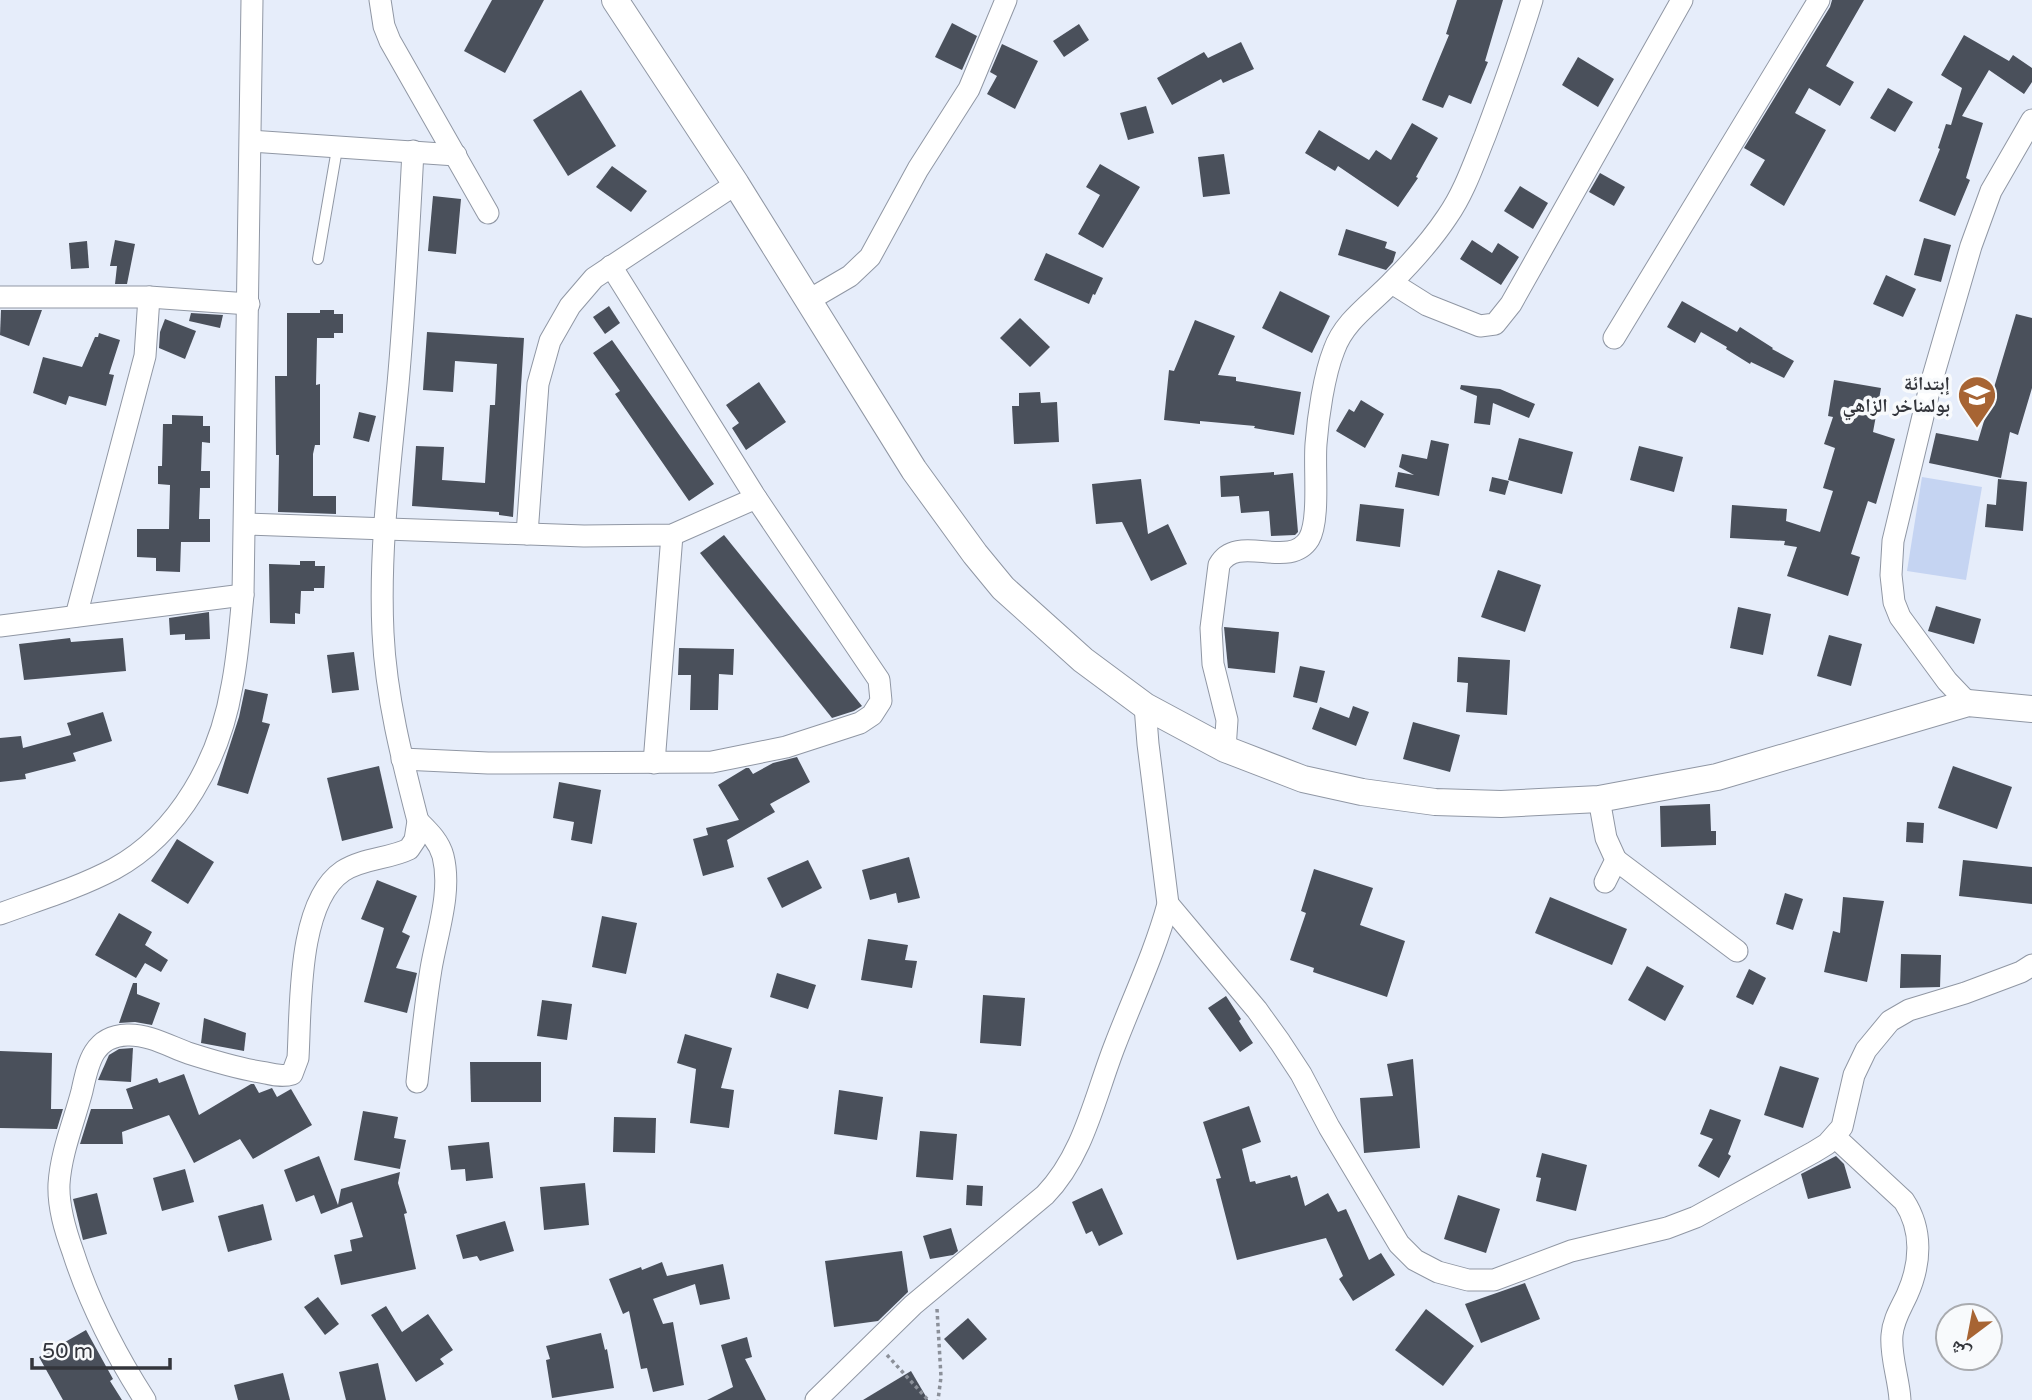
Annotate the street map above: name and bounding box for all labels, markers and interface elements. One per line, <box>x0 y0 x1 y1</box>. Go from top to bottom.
place label: إبتدائة بولمناخر الزاهي <box>1842 373 1950 421</box>
school or university icon: إبتدائة بولمناخر الزاهي <box>1956 374 1998 429</box>
north arrow <box>1934 1302 2004 1372</box>
scale bar <box>32 1326 170 1370</box>
text: ش <box>1946 1336 1975 1365</box>
text: 50 m <box>42 1339 93 1364</box>

